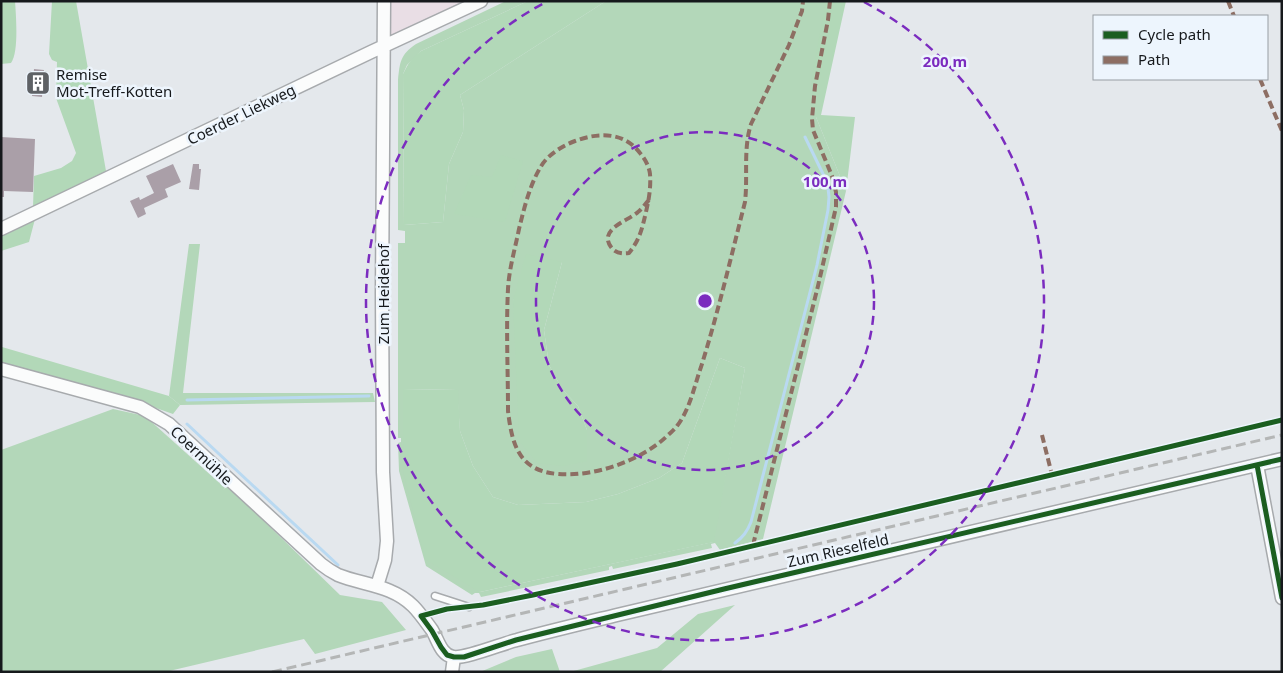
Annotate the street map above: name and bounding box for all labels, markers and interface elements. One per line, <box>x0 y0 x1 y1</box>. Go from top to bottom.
legend <box>1093 15 1268 80</box>
text: Cycle path <box>1138 24 1211 44</box>
text: Path <box>1138 49 1170 69</box>
text: 200 m <box>923 51 967 71</box>
place label: Remise Mot-Treff-Kotten <box>56 64 172 101</box>
building icon: Remise Mot-Treff-Kotten <box>25 70 51 96</box>
street label: Coerder Liekweg <box>183 79 299 149</box>
text: 100 m <box>803 171 847 191</box>
street label: Zum Heidehof <box>373 243 393 344</box>
centre of rings <box>696 292 714 310</box>
street label: Coermühle <box>167 421 237 489</box>
street label: Zum Rieselfeld <box>785 529 891 571</box>

